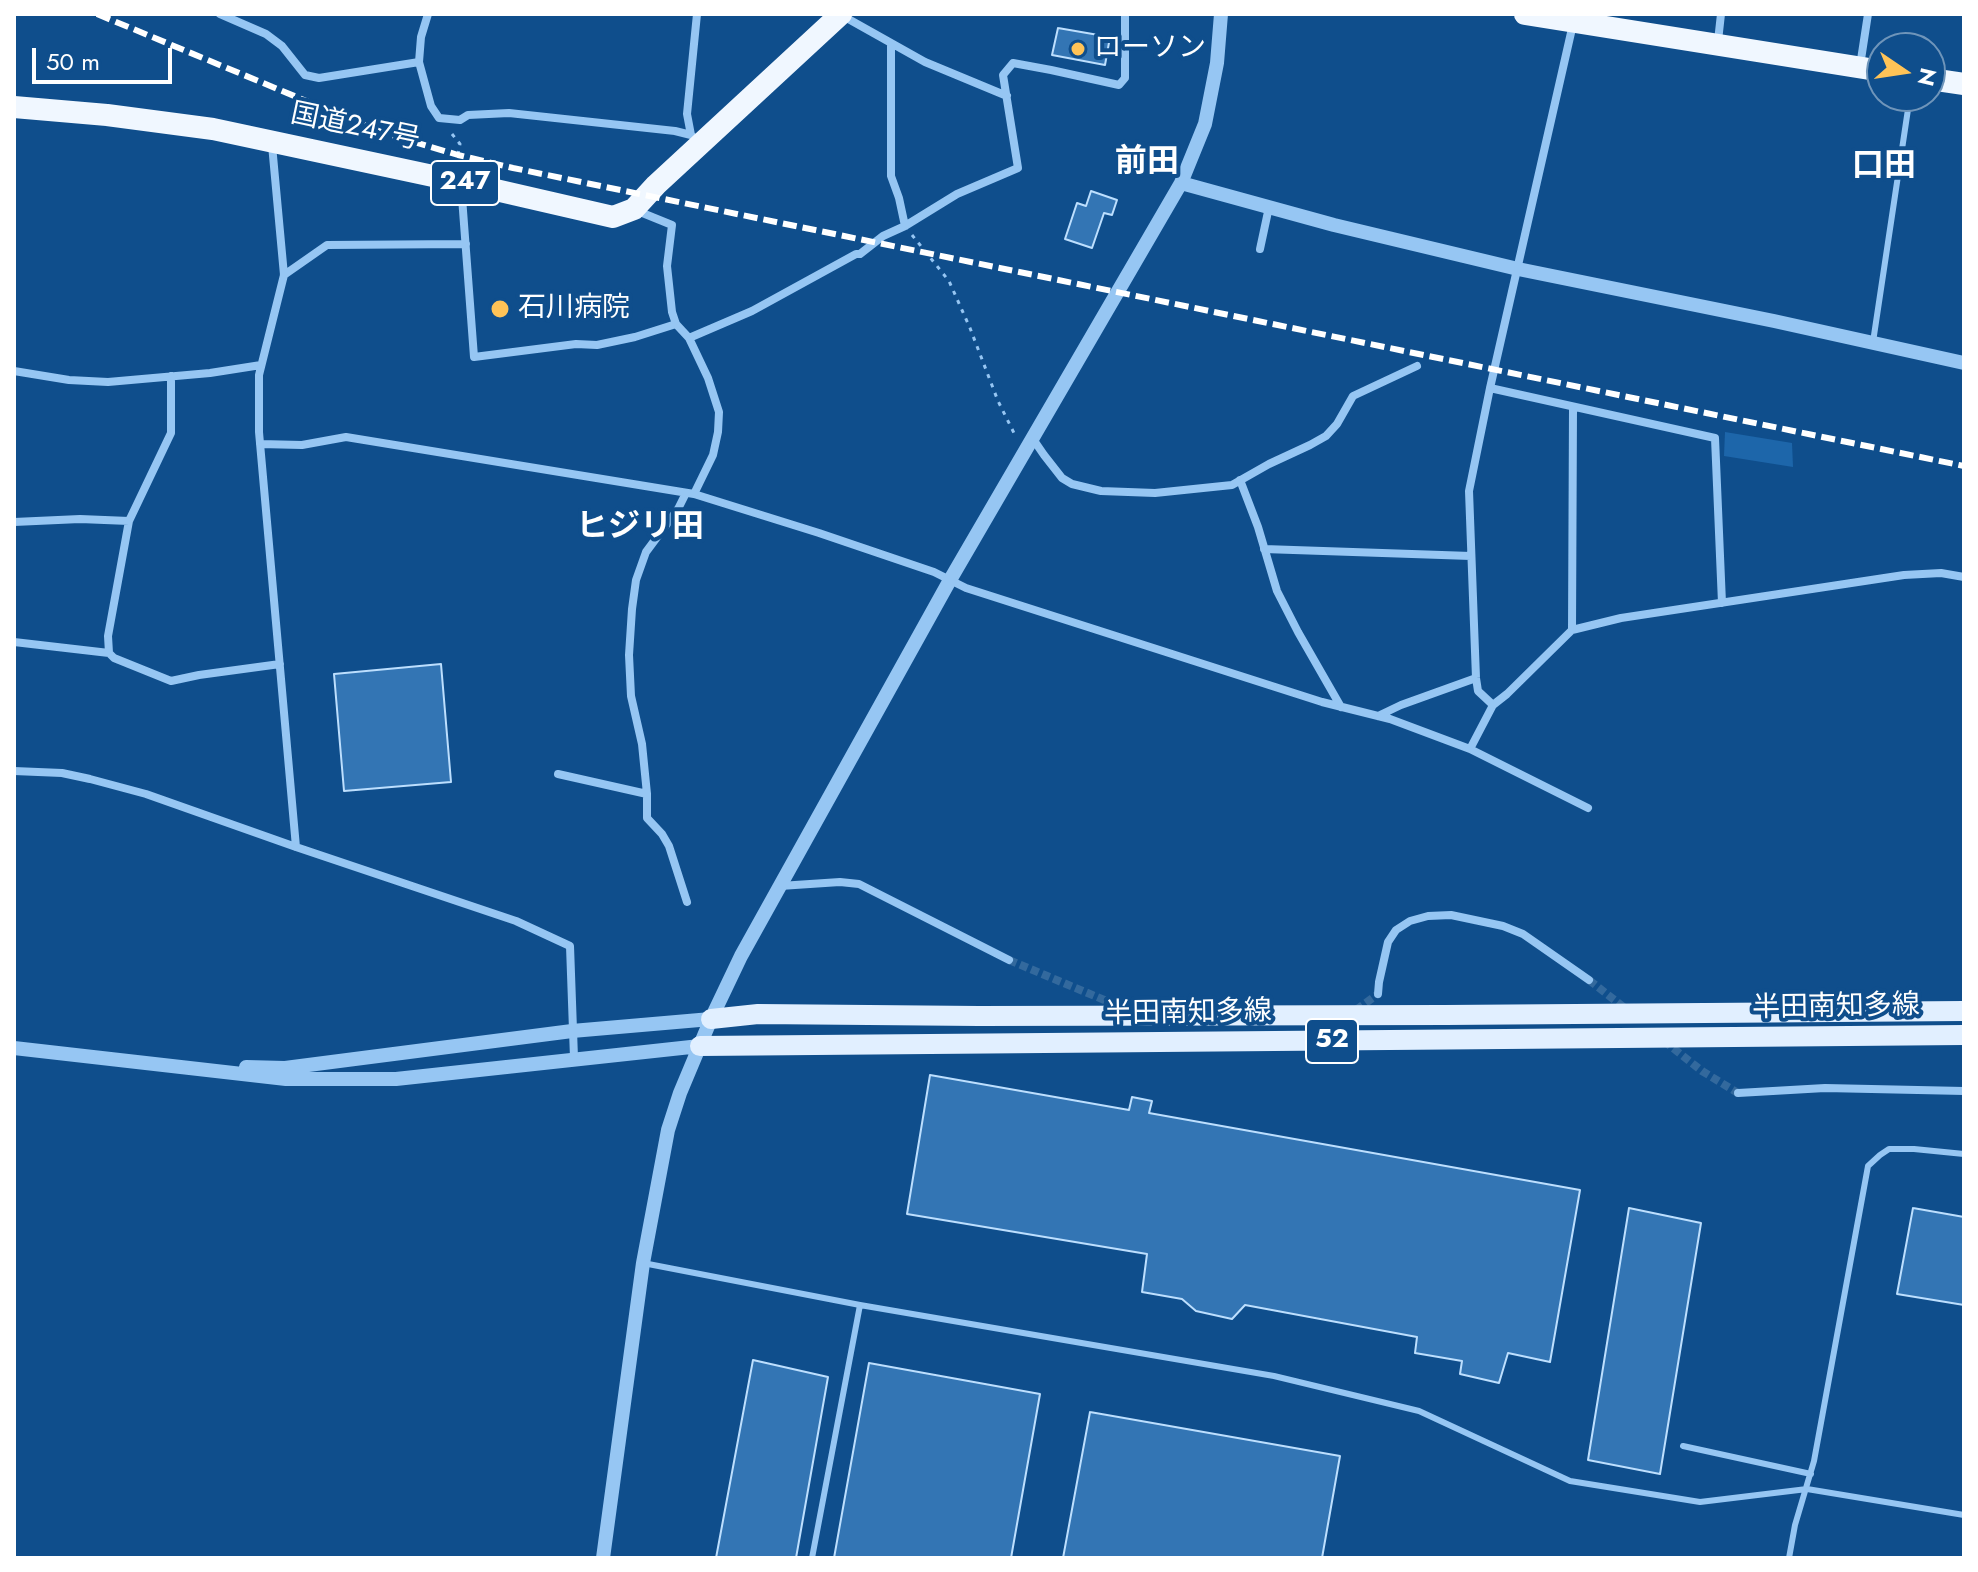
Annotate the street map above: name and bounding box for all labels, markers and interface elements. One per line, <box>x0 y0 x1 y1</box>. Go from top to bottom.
scale bar <box>36 32 176 82</box>
place label: ローソン <box>1094 32 1206 66</box>
north arrow <box>1866 32 1946 112</box>
marker: ローソン <box>1069 40 1087 58</box>
text: 50 m <box>46 44 100 79</box>
text: N <box>1910 65 1945 89</box>
street label: 国道247号 <box>287 98 423 158</box>
district label: 前田 <box>1115 144 1179 182</box>
district label: 口田 <box>1852 148 1916 186</box>
road number: 247 <box>431 161 499 205</box>
place label: 石川病院 <box>518 292 630 326</box>
marker: 石川病院 <box>489 298 511 320</box>
district label: ヒジリ田 <box>576 509 704 547</box>
street label: 半田南知多線 <box>1752 990 1920 1026</box>
street label: 半田南知多線 <box>1104 996 1272 1032</box>
road number: 52 <box>1306 1019 1358 1063</box>

